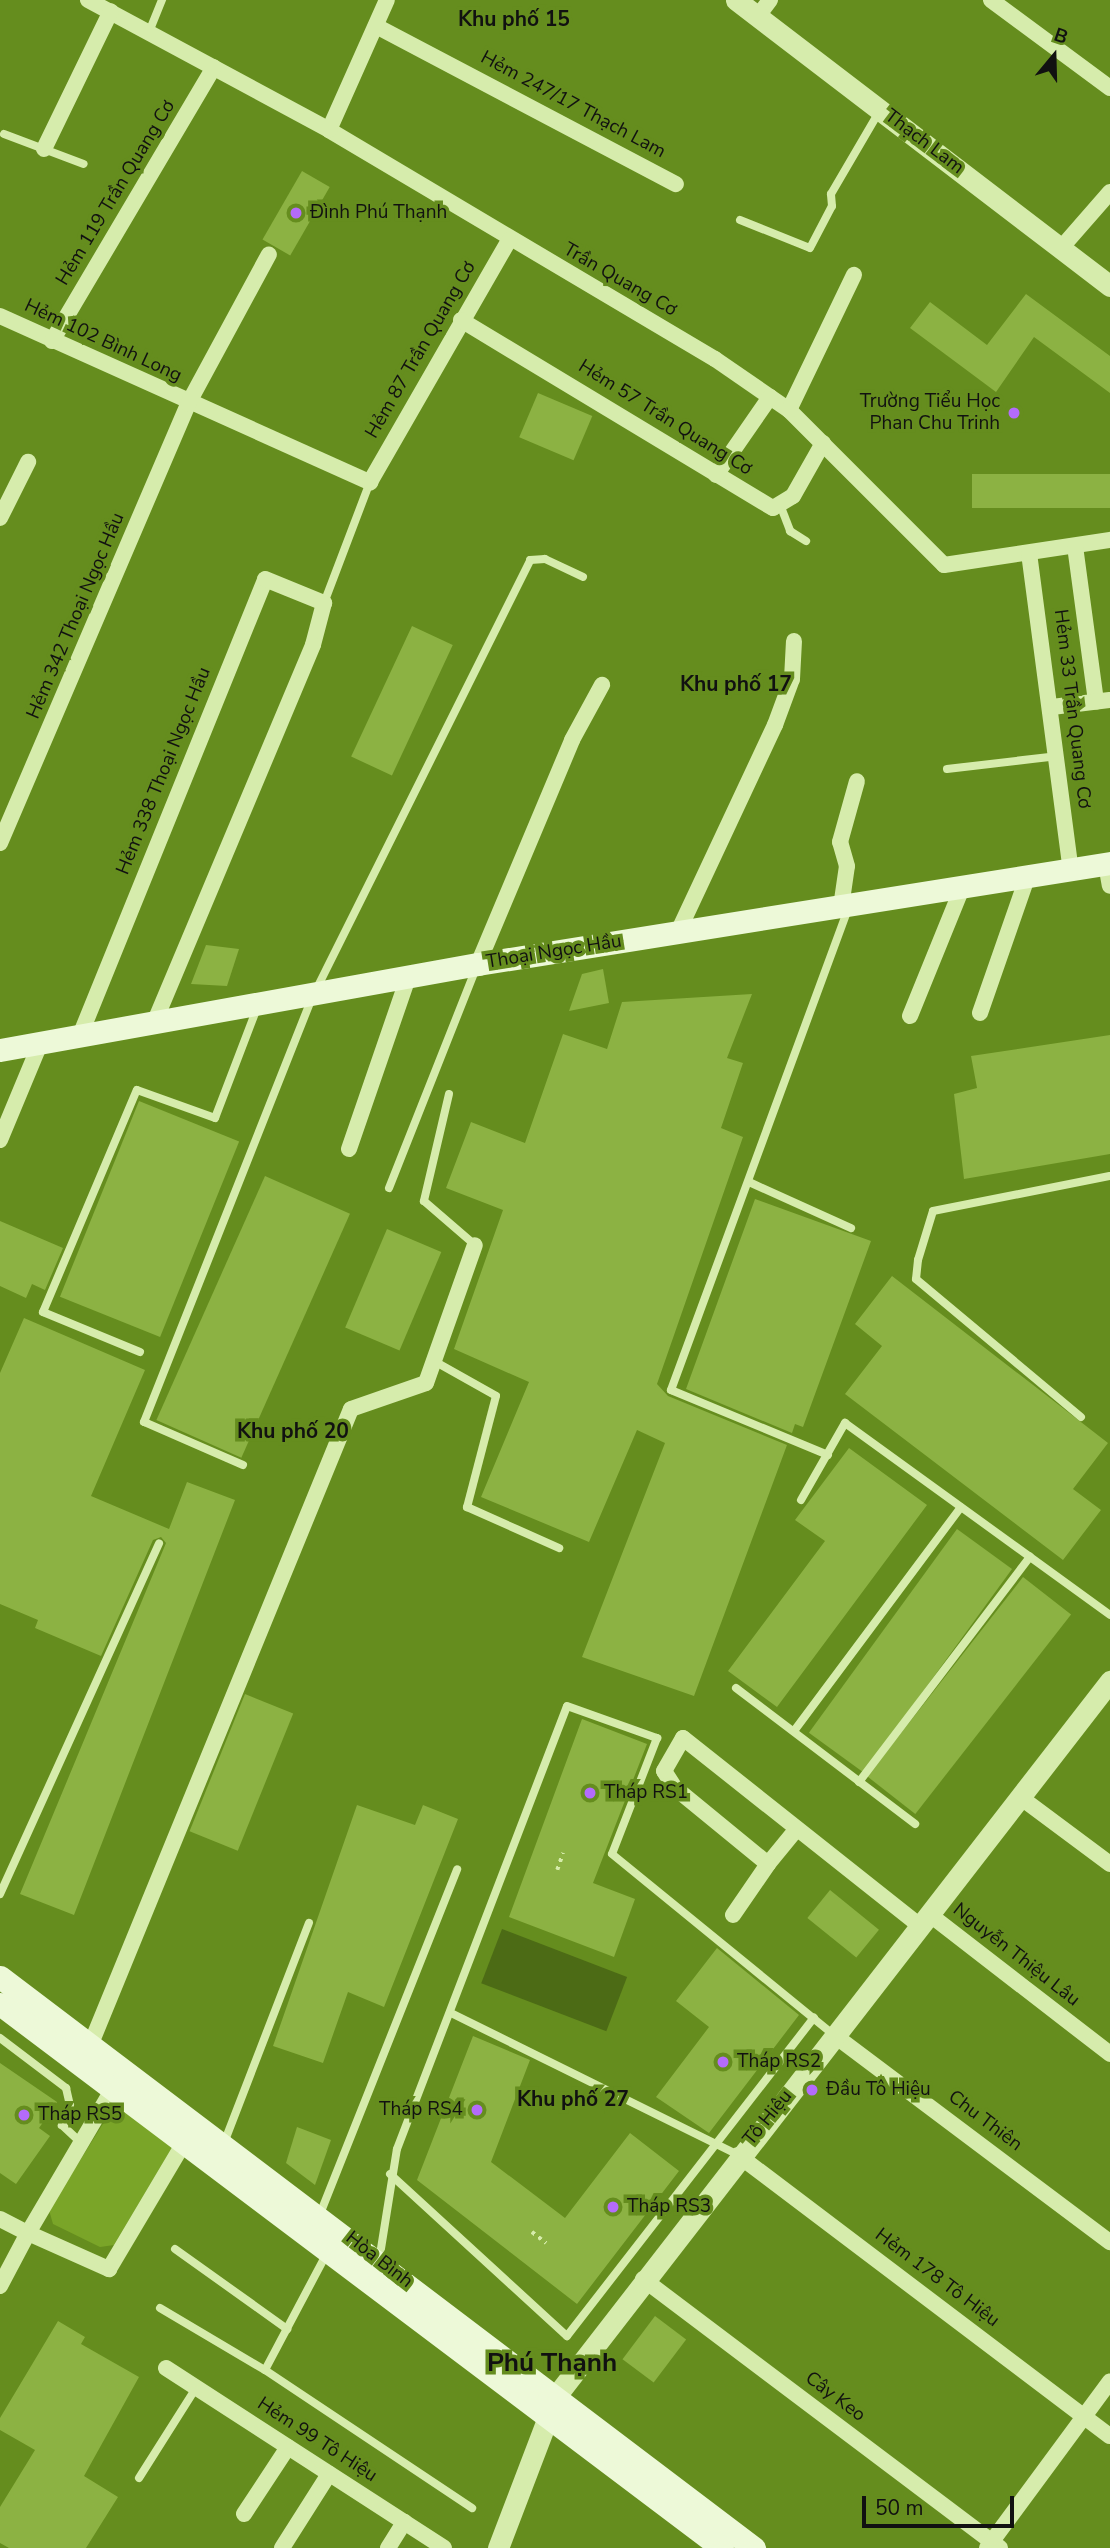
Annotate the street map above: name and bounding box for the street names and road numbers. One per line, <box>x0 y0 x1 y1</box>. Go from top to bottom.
street label: Hẻm 247/17 Thạch Lam <box>477 46 669 164</box>
street label: Hẻm 119 Trần Quang Cơ <box>52 96 180 290</box>
street label: Thạch Lam <box>880 105 968 179</box>
street label: Trần Quang Cơ <box>559 238 681 322</box>
street label: Hẻm 87 Trần Quang Cơ <box>361 257 481 443</box>
street label: Hẻm 102 Bình Long <box>21 294 185 388</box>
street label: Hẻm 57 Trần Quang Cơ <box>574 355 756 481</box>
street label: Hẻm 342 Thoại Ngọc Hầu <box>22 510 130 722</box>
street label: Hẻm 33 Trần Quang Cơ <box>1048 608 1096 810</box>
street label: Hẻm 338 Thoại Ngọc Hầu <box>112 664 216 878</box>
street label: Thoại Ngọc Hầu <box>485 930 623 974</box>
street label: Nguyễn Thiệu Lâu <box>948 1898 1084 2012</box>
street label: Tô Hiệu <box>739 2086 797 2150</box>
street label: Chu Thiên <box>944 2086 1026 2156</box>
street label: Hẻm 178 Tô Hiệu <box>870 2224 1004 2332</box>
street label: Hòa Bình <box>341 2227 417 2293</box>
street label: Cây Keo <box>800 2367 870 2427</box>
street label: Hẻm 99 Tô Hiệu <box>253 2393 381 2487</box>

